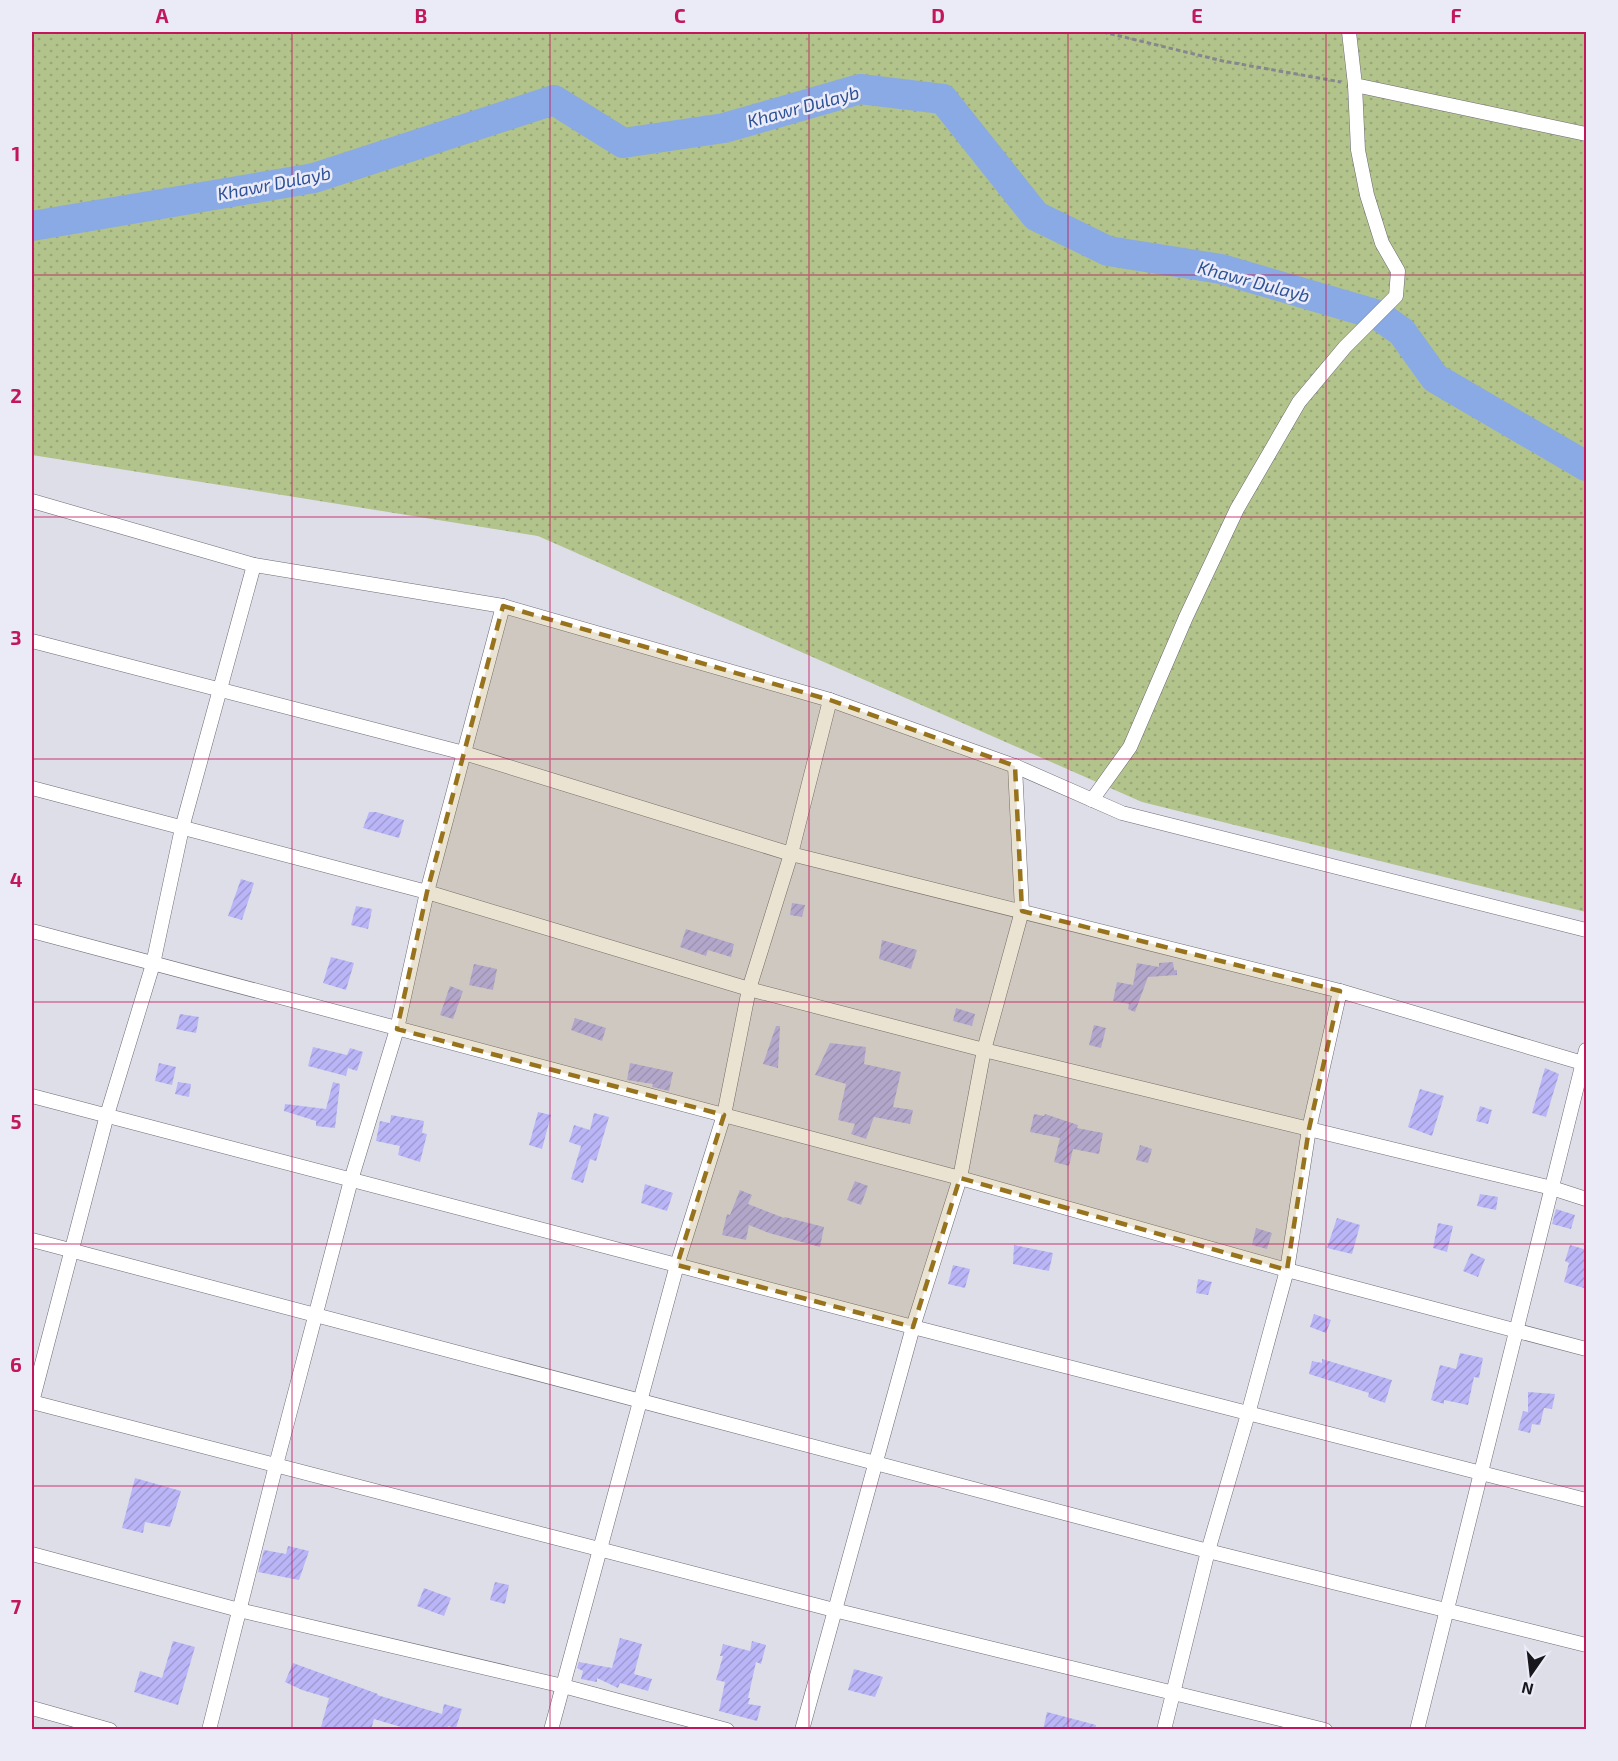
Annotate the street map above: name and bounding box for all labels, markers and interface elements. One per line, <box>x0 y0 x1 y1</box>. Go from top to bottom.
text: A <box>155 3 169 27</box>
text: B <box>415 3 427 27</box>
text: C <box>674 3 686 27</box>
text: D <box>931 3 945 27</box>
text: E <box>1191 3 1203 27</box>
text: F <box>1450 3 1462 27</box>
water label: Khawr Dulayb <box>744 80 862 132</box>
text: 1 <box>12 141 20 165</box>
water label: Khawr Dulayb <box>215 161 333 205</box>
water label: Khawr Dulayb <box>1195 255 1313 307</box>
text: 2 <box>10 383 22 407</box>
text: 3 <box>10 625 22 649</box>
text: 4 <box>10 867 23 891</box>
text: 5 <box>10 1109 22 1133</box>
text: 6 <box>10 1352 22 1376</box>
text: 7 <box>11 1594 22 1618</box>
north arrow <box>1501 1644 1561 1704</box>
text: N <box>1519 1678 1535 1700</box>

